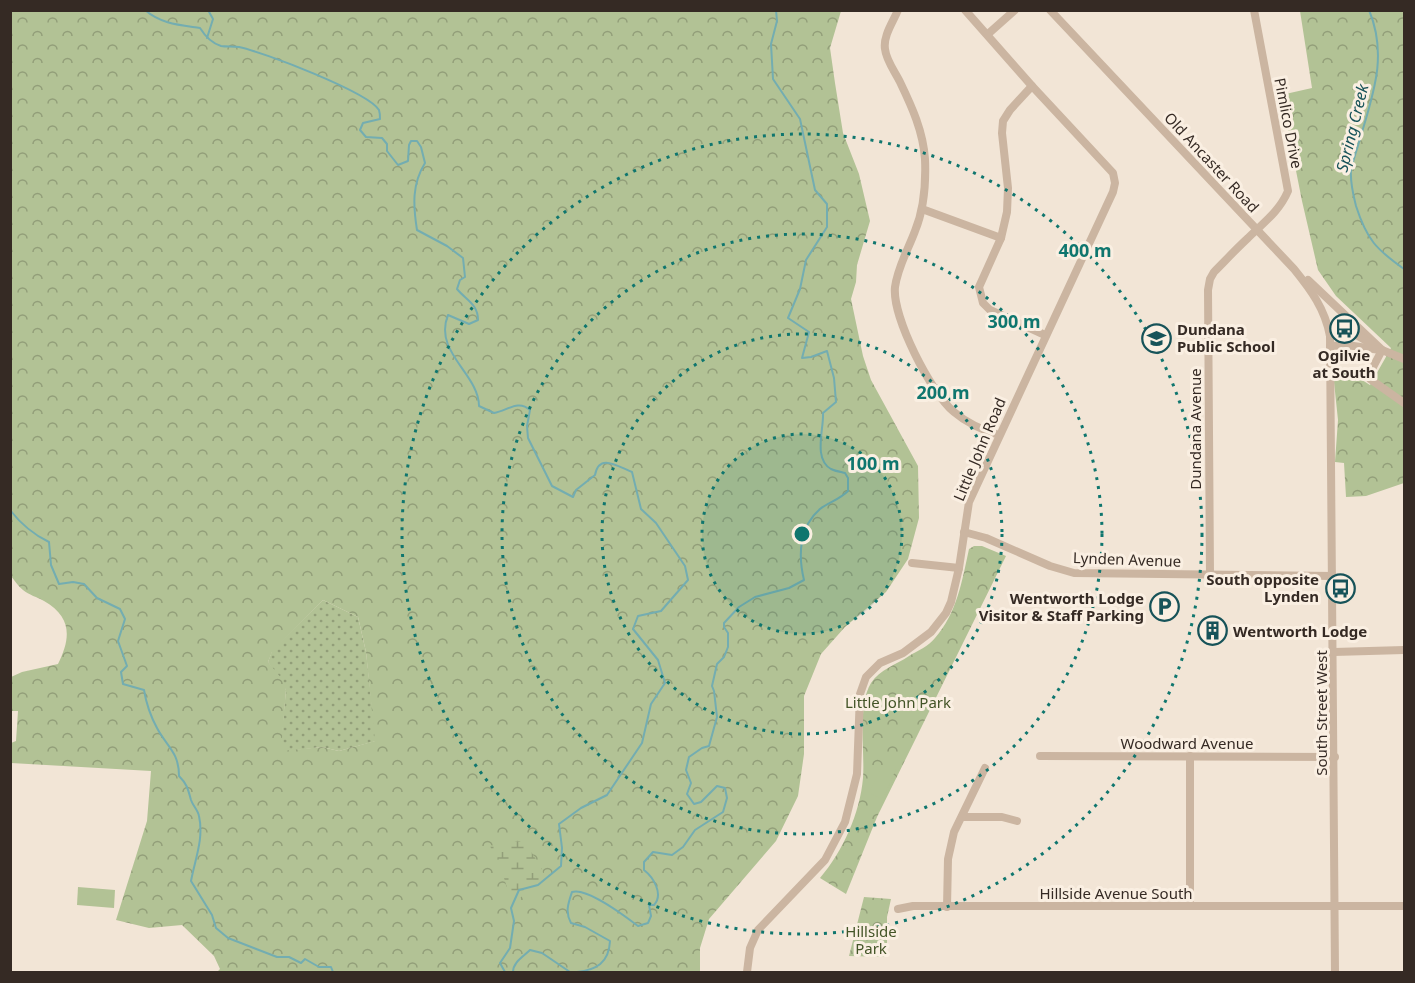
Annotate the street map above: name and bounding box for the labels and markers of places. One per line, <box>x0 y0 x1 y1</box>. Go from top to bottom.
bus stop icon: Ogilvie at South <box>1328 312 1360 344</box>
place label: Dundana Public School <box>1177 319 1275 356</box>
school or university icon: Dundana Public School <box>1140 322 1172 354</box>
place label: Ogilvie at South <box>1312 345 1376 382</box>
centre of rings <box>792 524 812 544</box>
place label: South opposite Lynden <box>1206 569 1319 606</box>
bus stop icon: South opposite Lynden <box>1324 572 1356 604</box>
place label: Wentworth Lodge Visitor & Staff Parking <box>979 588 1144 625</box>
parking icon: Wentworth Lodge Visitor & Staff Parking <box>1149 591 1181 623</box>
building icon: Wentworth Lodge <box>1196 615 1228 647</box>
place label: Wentworth Lodge <box>1233 621 1367 641</box>

